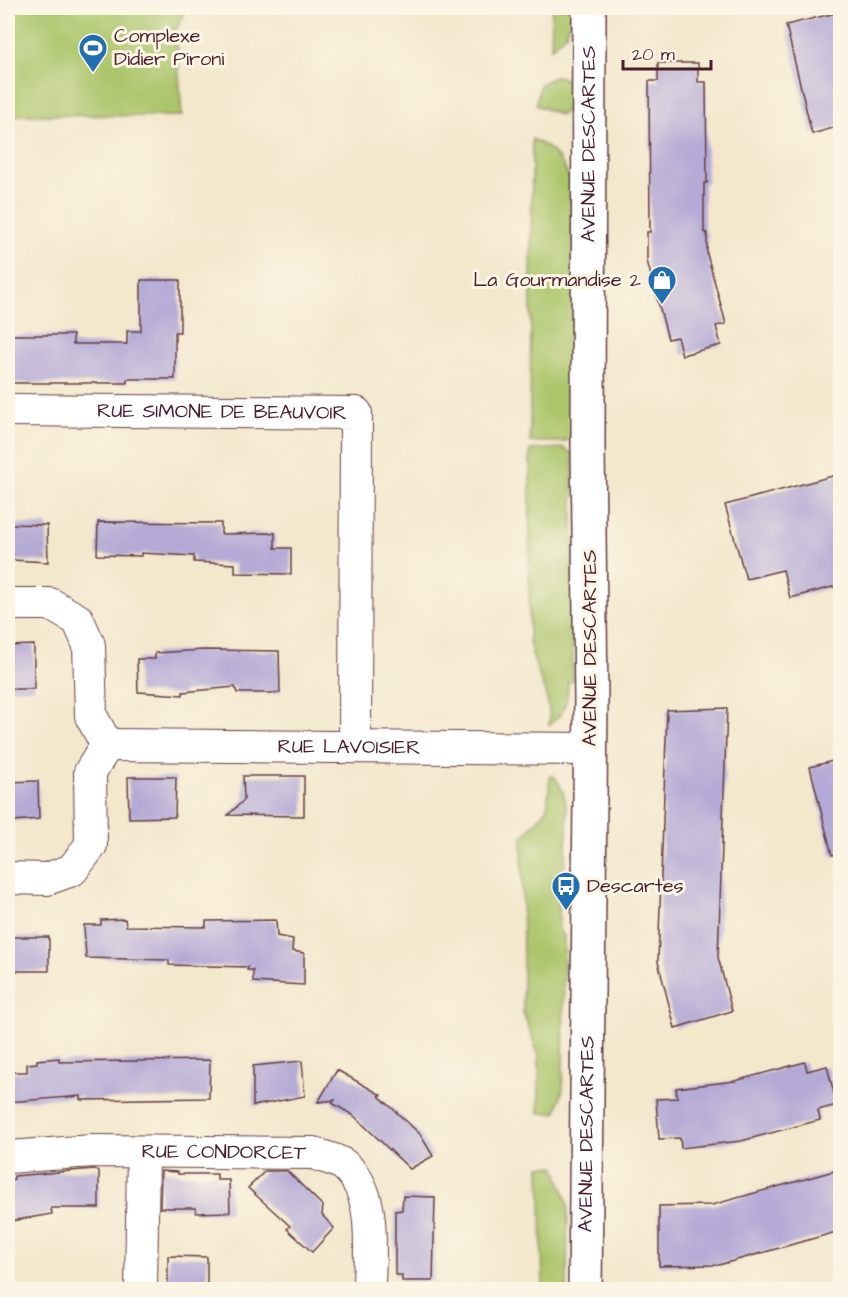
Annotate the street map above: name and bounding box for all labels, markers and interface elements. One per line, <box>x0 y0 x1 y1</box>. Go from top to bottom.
place label: Complexe Didier Pironi <box>114 22 224 73</box>
sports icon: Complexe Didier Pironi <box>77 32 109 74</box>
scale bar <box>623 33 712 71</box>
text: 20 m <box>632 42 675 67</box>
street label: AVENUE DESCARTES <box>574 45 603 243</box>
shop icon: La Gourmandise 2 <box>646 264 678 306</box>
place label: La Gourmandise 2 <box>473 266 642 294</box>
street label: RUE SIMONE DE BEAUVOIR <box>97 397 347 427</box>
street label: AVENUE DESCARTES <box>576 549 604 746</box>
street label: RUE LAVOISIER <box>277 732 421 762</box>
bus stop icon: Descartes <box>550 870 582 912</box>
place label: Descartes <box>587 872 684 900</box>
street label: AVENUE DESCARTES <box>572 1035 602 1233</box>
street label: RUE CONDORCET <box>141 1137 307 1167</box>

